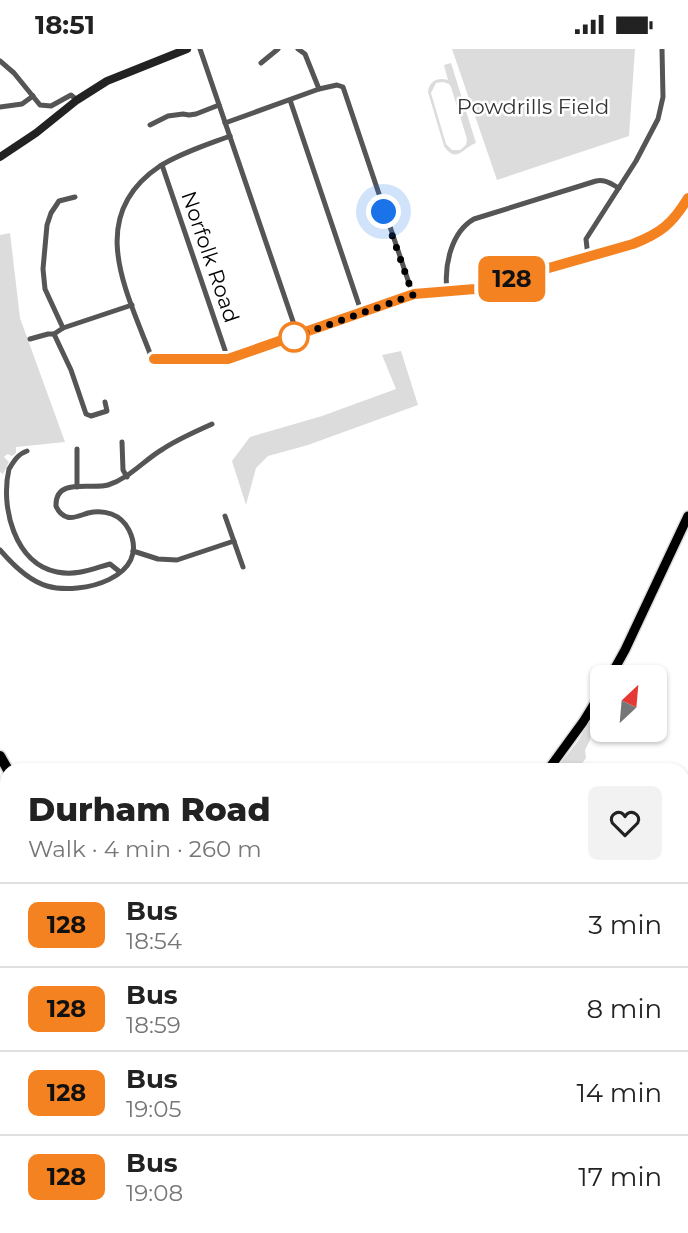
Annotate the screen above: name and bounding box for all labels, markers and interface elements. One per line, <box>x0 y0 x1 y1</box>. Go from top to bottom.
text: 18:51 <box>35 9 95 41</box>
park label: Powdrills Field <box>457 94 609 119</box>
street label: Norfolk Road <box>176 188 245 326</box>
your location <box>366 194 401 229</box>
line badge: 128 <box>472 256 552 302</box>
text: 128 <box>492 264 532 293</box>
unlabelled marker <box>279 322 309 352</box>
north arrow <box>590 665 667 742</box>
map controls <box>590 665 667 742</box>
button: heart <box>588 786 662 860</box>
text: Durham Road <box>28 789 270 829</box>
text: Walk · 4 min · 260 m <box>28 835 262 863</box>
text: Bus <box>126 895 178 927</box>
text: 3 min <box>588 909 662 941</box>
text: 128 <box>47 910 86 939</box>
text: 18:54 <box>126 927 182 955</box>
text: Bus <box>126 979 178 1011</box>
text: 8 min <box>586 993 662 1025</box>
text: 128 <box>47 994 86 1023</box>
text: 18:59 <box>126 1011 181 1039</box>
text: Bus <box>126 1063 178 1095</box>
text: 14 min <box>576 1077 662 1109</box>
text: 128 <box>47 1078 86 1107</box>
text: 19:05 <box>126 1095 181 1123</box>
text: Bus <box>126 1147 178 1179</box>
text: 17 min <box>578 1161 662 1193</box>
text: 128 <box>47 1162 86 1191</box>
text: 19:08 <box>126 1179 183 1207</box>

